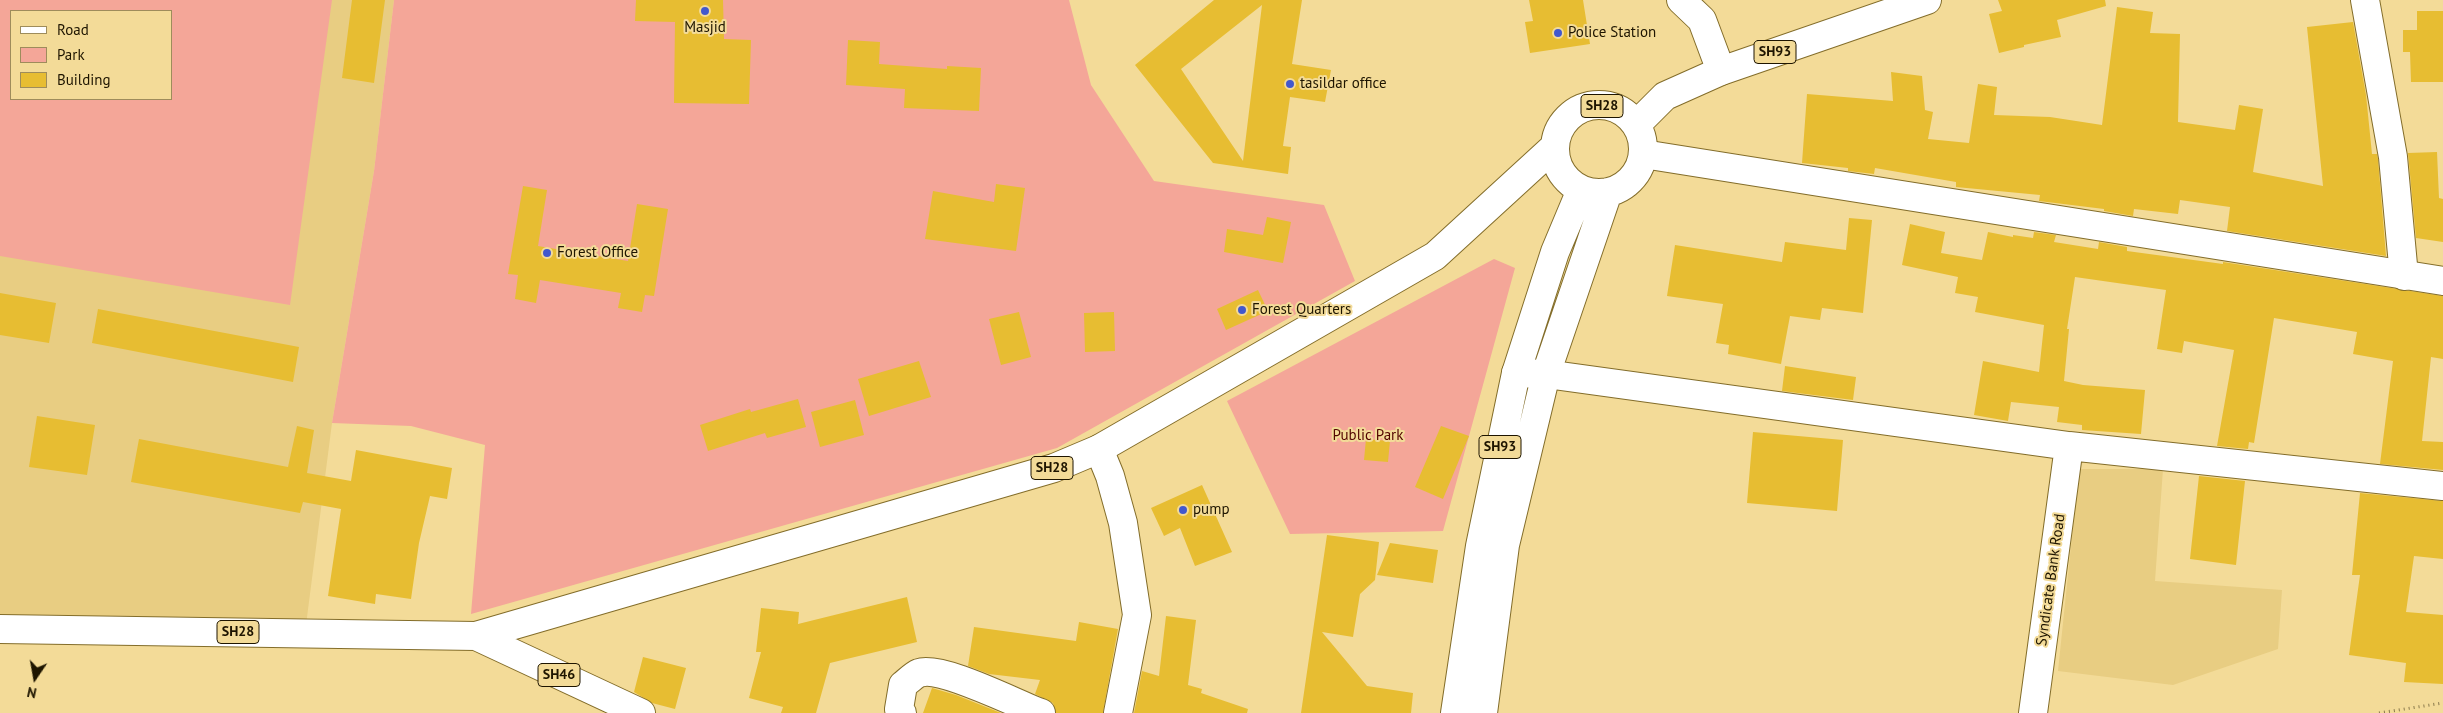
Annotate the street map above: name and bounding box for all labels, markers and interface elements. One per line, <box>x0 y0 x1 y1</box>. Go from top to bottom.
marker: Masjid <box>699 5 711 17</box>
legend <box>10 10 172 100</box>
place label: Masjid <box>684 19 726 37</box>
text: Road <box>57 20 89 39</box>
place label: Police Station <box>1568 24 1656 42</box>
marker: Police Station <box>1552 27 1564 39</box>
road number: SH93 <box>1754 41 1796 64</box>
text: Park <box>57 45 85 64</box>
text: Building <box>57 70 111 89</box>
place label: tasildar office <box>1300 75 1387 93</box>
marker: tasildar office <box>1284 78 1296 90</box>
road number: SH28 <box>1581 94 1623 118</box>
place label: Forest Office <box>557 244 638 262</box>
marker: Forest Office <box>541 247 553 259</box>
place label: Forest Quarters <box>1252 301 1351 319</box>
marker: Forest Quarters <box>1236 304 1248 316</box>
park label: Public Park <box>1333 427 1403 445</box>
road number: SH93 <box>1479 436 1521 458</box>
road number: SH28 <box>1031 456 1073 479</box>
place label: pump <box>1193 501 1229 519</box>
marker: pump <box>1177 504 1189 516</box>
street label: Syndicate Bank Road <box>2033 513 2069 647</box>
road number: SH28 <box>217 620 259 644</box>
north arrow <box>10 653 60 703</box>
road number: SH46 <box>538 664 580 686</box>
text: N <box>26 683 38 702</box>

